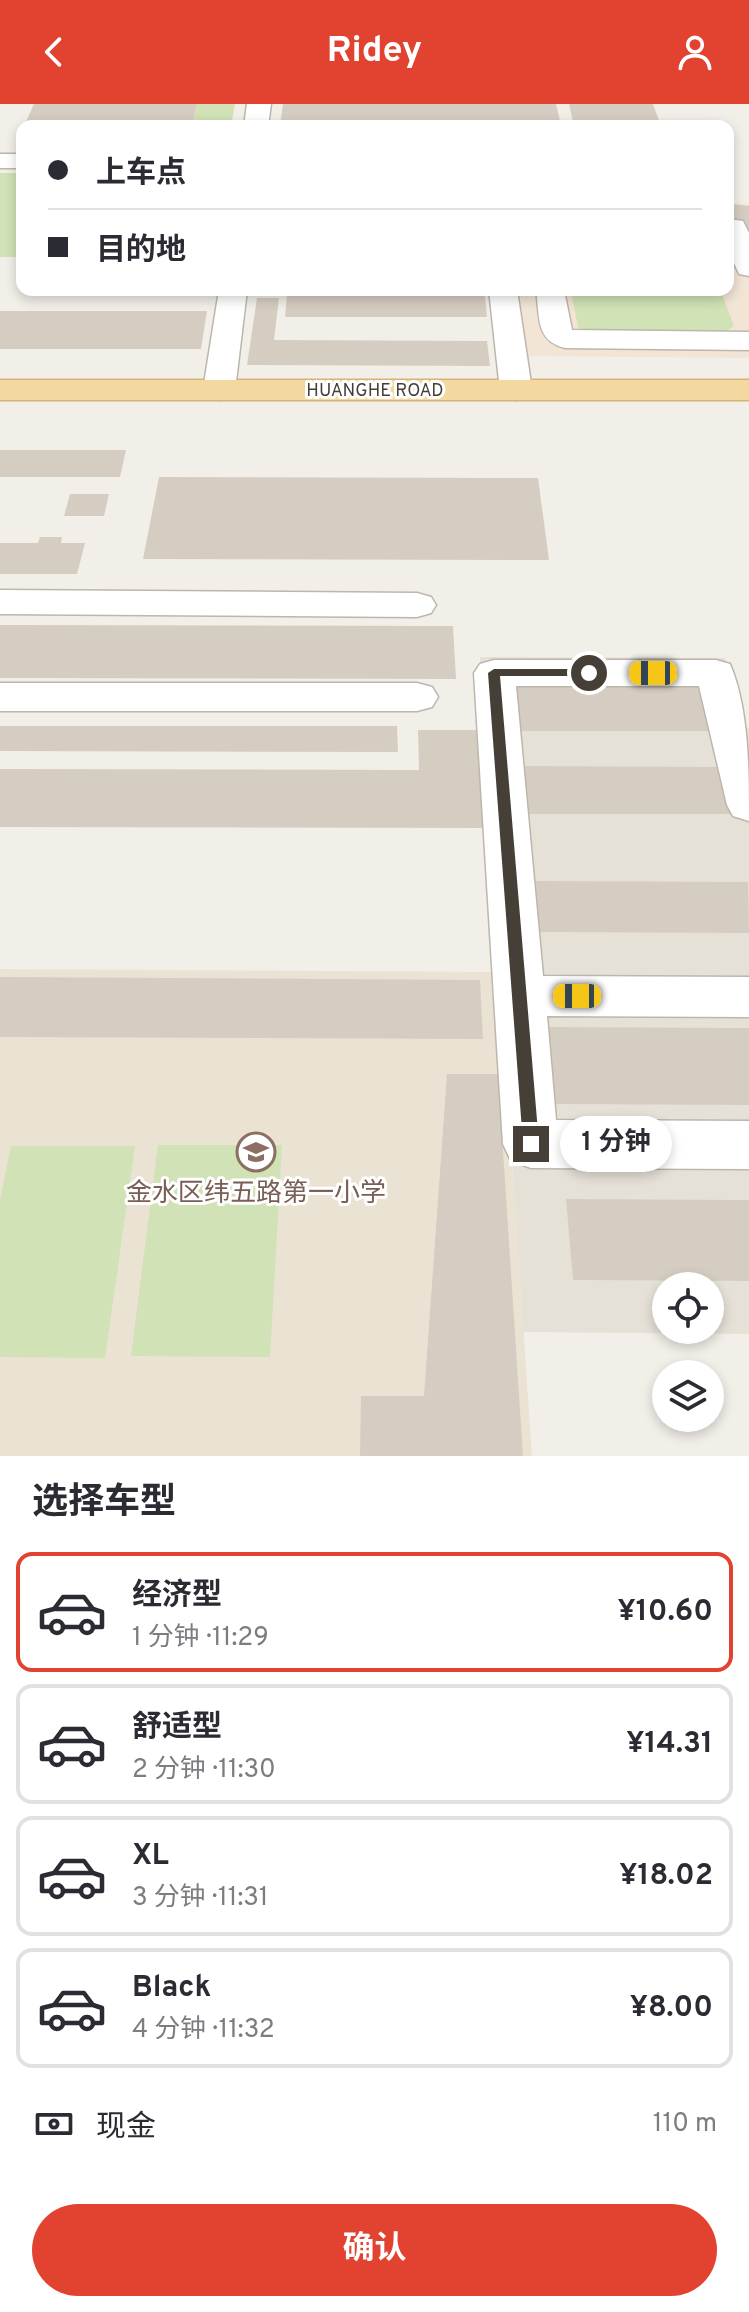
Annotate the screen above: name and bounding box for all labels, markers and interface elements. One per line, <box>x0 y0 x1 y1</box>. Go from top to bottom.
text: Ridey <box>327 29 422 75</box>
icon: back <box>32 30 76 74</box>
icon: person <box>673 30 717 74</box>
text: 上车点 <box>96 156 186 193</box>
text: 目的地 <box>96 233 186 270</box>
street label: HUANGHE ROAD <box>306 380 444 403</box>
route start <box>571 655 607 691</box>
car <box>629 661 677 685</box>
car <box>553 984 601 1008</box>
callout: 1 分钟 <box>559 1116 671 1172</box>
route end <box>513 1126 549 1162</box>
text: 1 分钟 <box>582 1127 650 1160</box>
school or university icon: 金水区纬五路第一小学 <box>235 1131 277 1173</box>
place label: 金水区纬五路第一小学 <box>126 1178 386 1211</box>
map controls <box>652 1272 724 1432</box>
button: locate <box>652 1272 724 1344</box>
button: layers <box>652 1360 724 1432</box>
text: 选择车型 <box>32 1481 176 1527</box>
icon: car <box>36 1576 108 1648</box>
text: 经济型 <box>132 1578 222 1615</box>
text: ¥10.60 <box>618 1594 713 1631</box>
text: 1 分钟 · 11:29 <box>132 1622 269 1655</box>
icon: car <box>36 1708 108 1780</box>
text: 舒适型 <box>132 1710 222 1747</box>
text: ¥14.31 <box>626 1726 713 1763</box>
text: 2 分钟 · 11:30 <box>132 1754 276 1787</box>
text: XL <box>132 1838 169 1875</box>
icon: car <box>36 1840 108 1912</box>
text: ¥18.02 <box>619 1858 713 1895</box>
text: 3 分钟 · 11:31 <box>132 1882 269 1915</box>
text: Black <box>132 1970 211 2007</box>
icon: car <box>36 1972 108 2044</box>
text: ¥8.00 <box>630 1990 713 2027</box>
text: 4 分钟 · 11:32 <box>132 2014 275 2047</box>
icon: cash <box>32 2102 76 2146</box>
text: 110 m <box>653 2108 717 2141</box>
text: 现金 <box>96 2110 156 2147</box>
button: 确认 <box>32 2204 717 2296</box>

